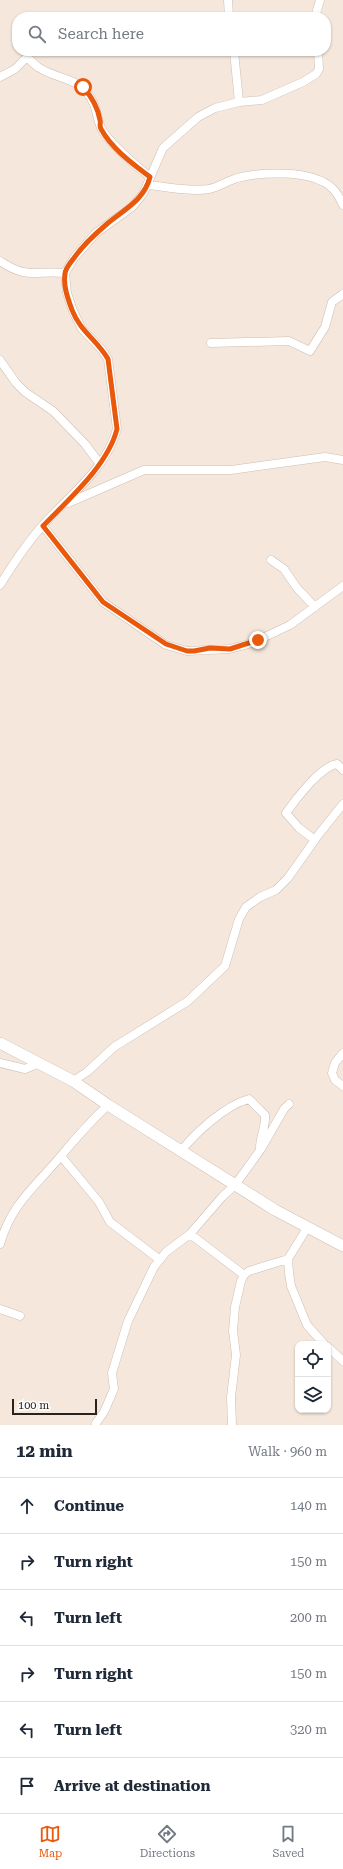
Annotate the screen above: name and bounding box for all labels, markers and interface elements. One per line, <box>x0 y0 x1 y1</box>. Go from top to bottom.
search box <box>12 12 331 56</box>
icon: search <box>26 23 48 45</box>
text: Search here <box>58 25 144 43</box>
route start <box>74 78 92 96</box>
route end <box>249 631 267 649</box>
map controls <box>295 1341 331 1413</box>
button: locate <box>295 1341 331 1377</box>
button: layers <box>295 1377 331 1413</box>
scale bar <box>12 1397 97 1416</box>
text: 100 m <box>18 1399 49 1412</box>
text: 12 min <box>16 1441 73 1461</box>
text: Walk · 960 m <box>248 1444 327 1459</box>
icon: ahead <box>16 1495 38 1517</box>
text: Continue <box>54 1497 124 1515</box>
text: 140 m <box>290 1498 327 1513</box>
icon: right <box>16 1551 38 1573</box>
text: Turn right <box>54 1553 133 1571</box>
text: 150 m <box>290 1554 327 1569</box>
icon: left <box>16 1607 38 1629</box>
text: Turn left <box>54 1609 122 1627</box>
text: 200 m <box>290 1610 327 1625</box>
icon: right <box>16 1663 38 1685</box>
text: Turn right <box>54 1665 133 1683</box>
text: 150 m <box>290 1666 327 1681</box>
icon: left <box>16 1719 38 1741</box>
text: Turn left <box>54 1721 122 1739</box>
text: 320 m <box>290 1722 327 1737</box>
icon: arrive <box>16 1775 38 1797</box>
text: Arrive at destination <box>54 1777 210 1795</box>
tab: Map <box>39 1823 62 1860</box>
tab: Directions <box>140 1823 195 1860</box>
tab: Saved <box>272 1823 304 1860</box>

